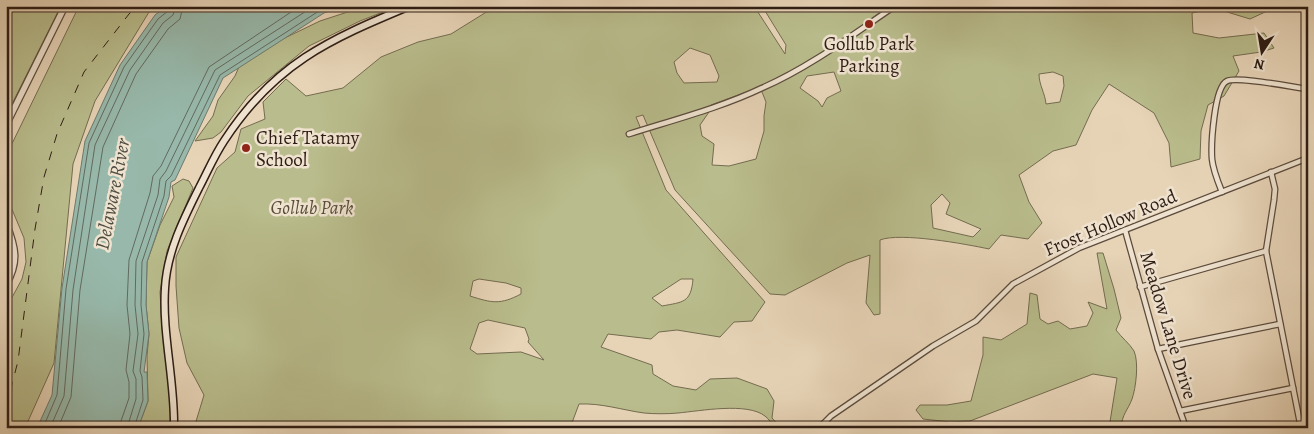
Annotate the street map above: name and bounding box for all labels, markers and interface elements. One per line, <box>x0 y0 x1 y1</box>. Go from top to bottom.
marker: Gollub Park Parking <box>863 18 875 30</box>
north arrow <box>1236 28 1286 78</box>
place label: Gollub Park Parking <box>824 31 915 79</box>
text: N <box>1252 54 1266 75</box>
place label: Chief Tatamy School <box>256 125 360 173</box>
water label: Delaware River <box>88 135 137 252</box>
marker: Chief Tatamy School <box>240 142 252 154</box>
street label: Frost Hollow Road <box>1040 183 1182 263</box>
park label: Gollub Park <box>270 195 354 221</box>
street label: Meadow Lane Drive <box>1133 248 1203 402</box>

